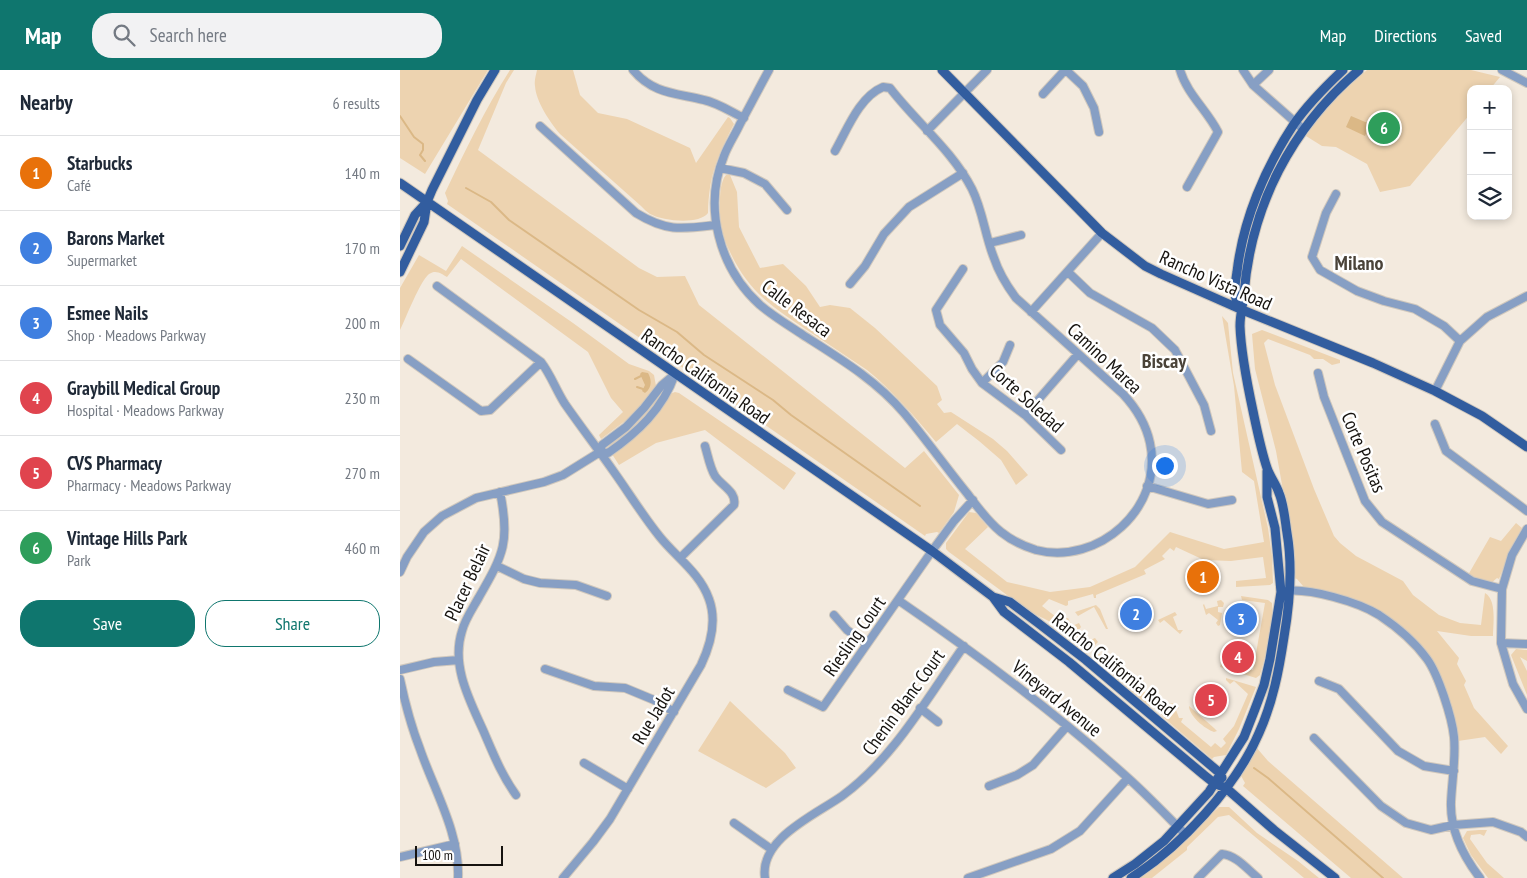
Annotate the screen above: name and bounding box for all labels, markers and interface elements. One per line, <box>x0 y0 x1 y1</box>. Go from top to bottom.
search box <box>92 13 442 58</box>
text: Map <box>25 20 62 51</box>
icon: search <box>110 21 138 49</box>
text: Search here <box>150 23 227 47</box>
text: Map <box>1320 24 1346 47</box>
text: Directions <box>1374 24 1437 47</box>
text: Saved <box>1465 24 1502 47</box>
map controls <box>1467 85 1512 220</box>
button: + <box>1467 85 1512 130</box>
text: Nearby <box>20 89 73 116</box>
text: 6 results <box>333 93 380 113</box>
pin: 6 <box>1368 109 1400 147</box>
button: − <box>1467 130 1512 175</box>
text: Starbucks <box>67 151 132 175</box>
text: 1 <box>32 163 40 183</box>
text: 140 m <box>345 163 380 183</box>
text: Café <box>67 175 91 195</box>
button: layers <box>1467 175 1512 220</box>
text: Barons Market <box>67 226 165 250</box>
text: 2 <box>32 238 40 258</box>
text: 170 m <box>345 238 380 258</box>
street label: Rancho Vista Road <box>1156 245 1276 315</box>
text: Supermarket <box>67 250 137 270</box>
district label: Milano <box>1335 250 1383 276</box>
street label: Calle Resaca <box>757 274 837 342</box>
text: Esmee Nails <box>67 301 148 325</box>
text: 3 <box>32 313 40 333</box>
text: 200 m <box>345 313 380 333</box>
street label: Camino Marea <box>1063 317 1147 399</box>
street label: Rancho California Road <box>637 323 775 429</box>
text: Shop · Meadows Parkway <box>67 325 206 345</box>
district label: Biscay <box>1142 348 1187 374</box>
street label: Corte Soledad <box>985 358 1069 438</box>
text: Graybill Medical Group <box>67 376 220 400</box>
text: 4 <box>32 388 40 408</box>
text: 230 m <box>345 388 380 408</box>
text: Hospital · Meadows Parkway <box>67 400 224 420</box>
street label: Corte Positas <box>1336 408 1392 496</box>
text: CVS Pharmacy <box>67 451 162 475</box>
your location <box>1152 453 1178 479</box>
text: 5 <box>32 463 40 483</box>
text: 270 m <box>345 463 380 483</box>
text: Pharmacy · Meadows Parkway <box>67 475 231 495</box>
text: Vintage Hills Park <box>67 526 187 550</box>
text: 6 <box>32 538 40 558</box>
text: 460 m <box>345 538 380 558</box>
street label: Placer Belair <box>439 539 496 624</box>
text: Park <box>67 550 91 570</box>
pin: 1 <box>1187 558 1219 596</box>
street label: Riesling Court <box>818 591 891 681</box>
pin: 2 <box>1120 595 1152 633</box>
button: Save <box>20 600 195 647</box>
button: Share <box>205 600 380 647</box>
pin: 3 <box>1225 600 1257 638</box>
street label: Rancho California Road <box>1048 607 1180 721</box>
pin: 4 <box>1222 638 1254 676</box>
street label: Chenin Blanc Court <box>857 644 950 760</box>
street label: Vineyard Avenue <box>1006 654 1107 742</box>
street label: Rue Jadot <box>626 681 680 748</box>
pin: 5 <box>1195 681 1227 719</box>
scale bar <box>415 843 502 866</box>
text: 100 m <box>422 846 453 864</box>

